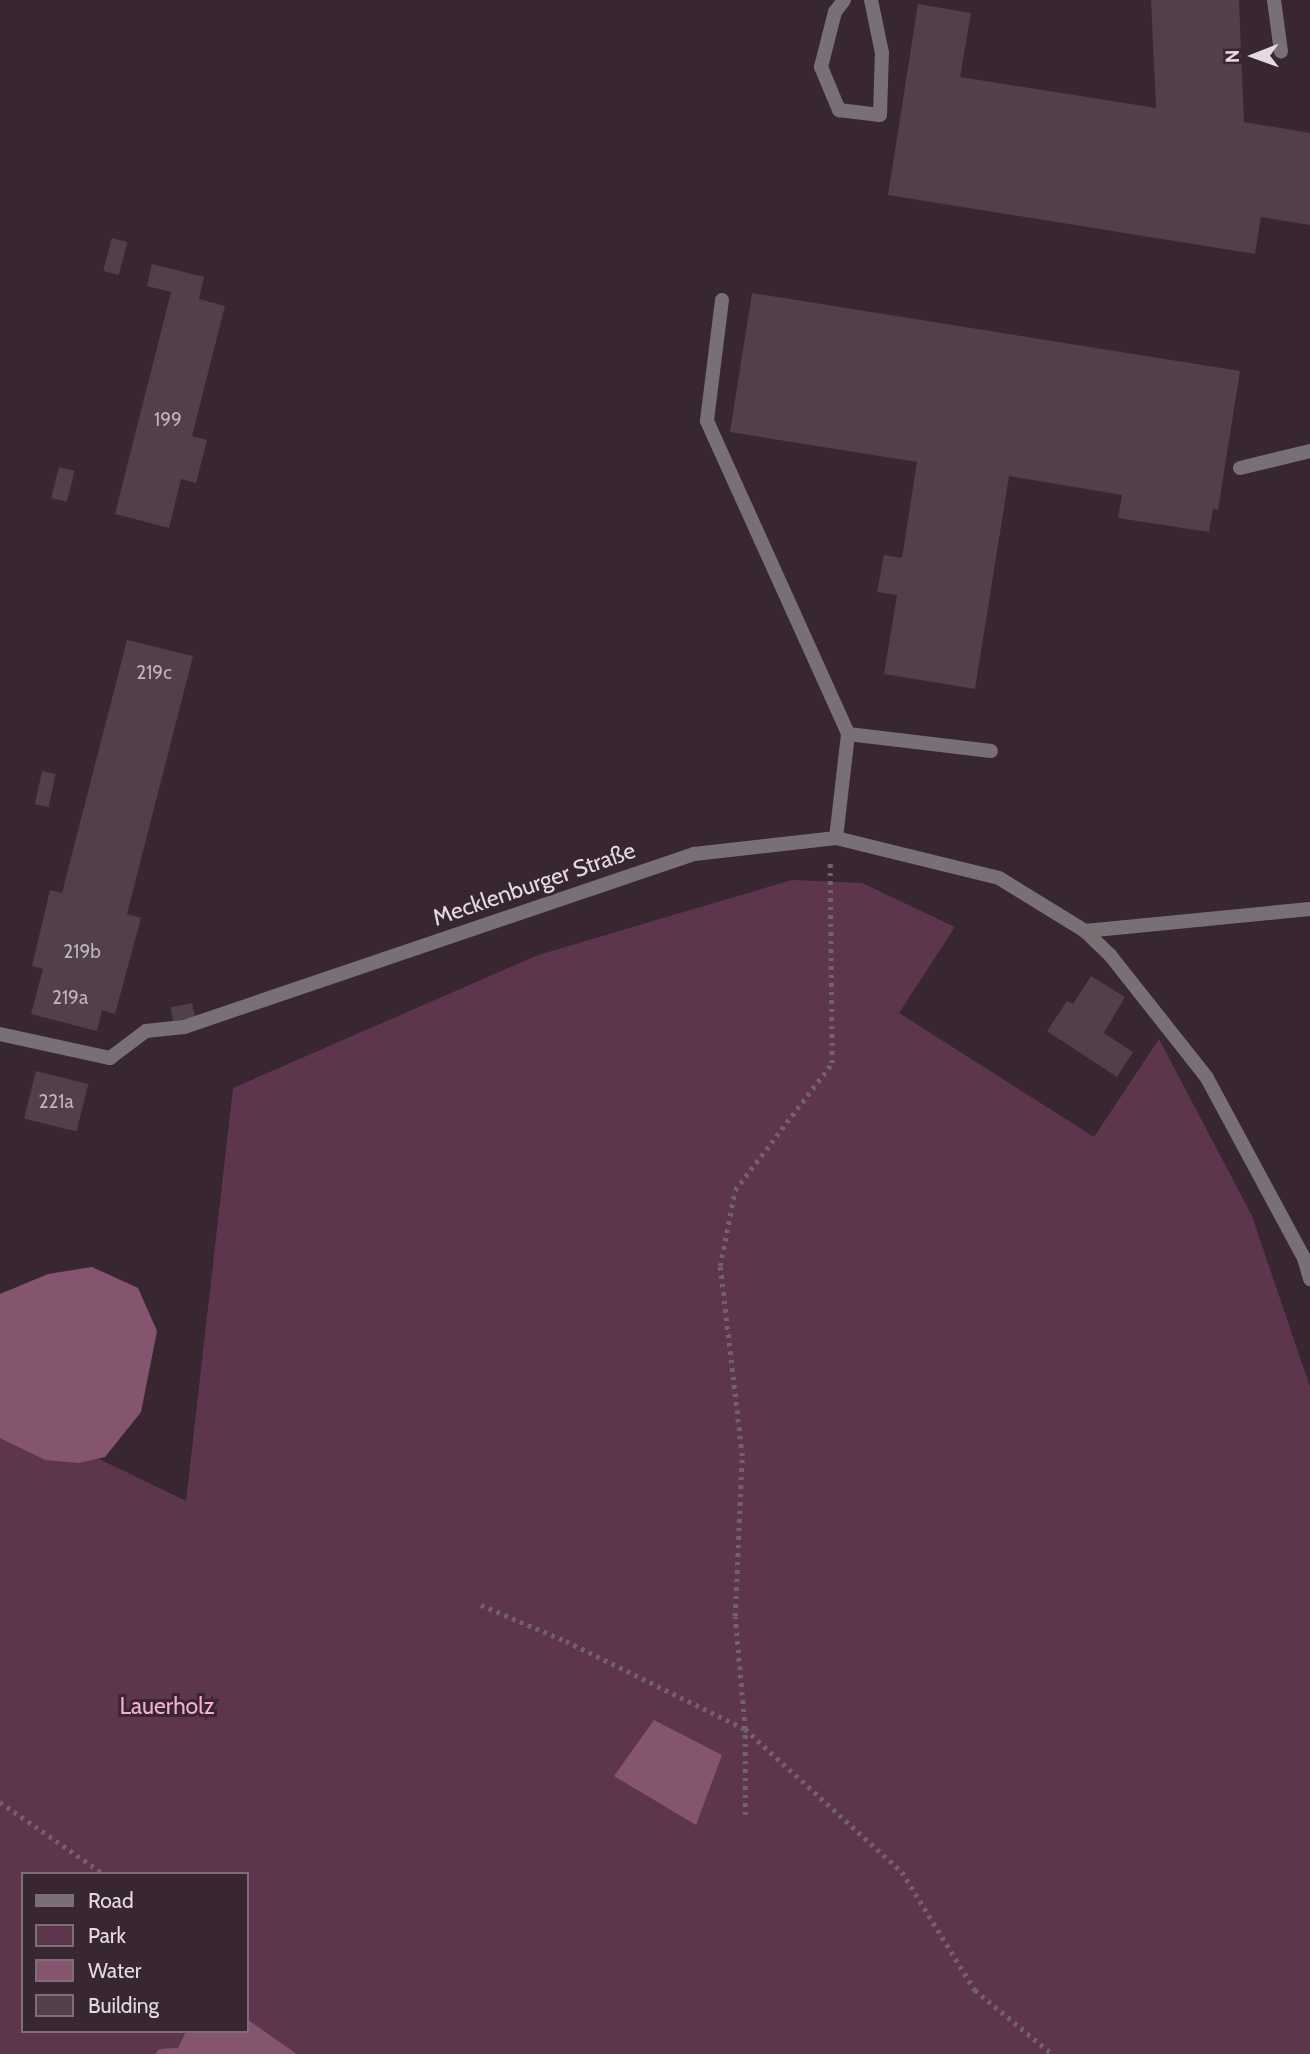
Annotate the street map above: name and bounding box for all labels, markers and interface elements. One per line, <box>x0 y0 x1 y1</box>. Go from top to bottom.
north arrow <box>1219 21 1289 91</box>
text: N <box>1221 49 1244 63</box>
house number: 199 <box>154 409 182 431</box>
house number: 219c <box>136 662 172 684</box>
street label: Mecklenburger Straße <box>429 836 639 932</box>
house number: 219b <box>63 941 101 963</box>
house number: 219a <box>52 987 88 1009</box>
house number: 221a <box>38 1091 74 1113</box>
park label: Lauerholz <box>119 1692 215 1720</box>
legend <box>21 1872 248 2033</box>
text: Road <box>88 1888 134 1913</box>
text: Park <box>88 1923 126 1948</box>
text: Water <box>88 1958 141 1983</box>
text: Building <box>88 1993 159 2018</box>

